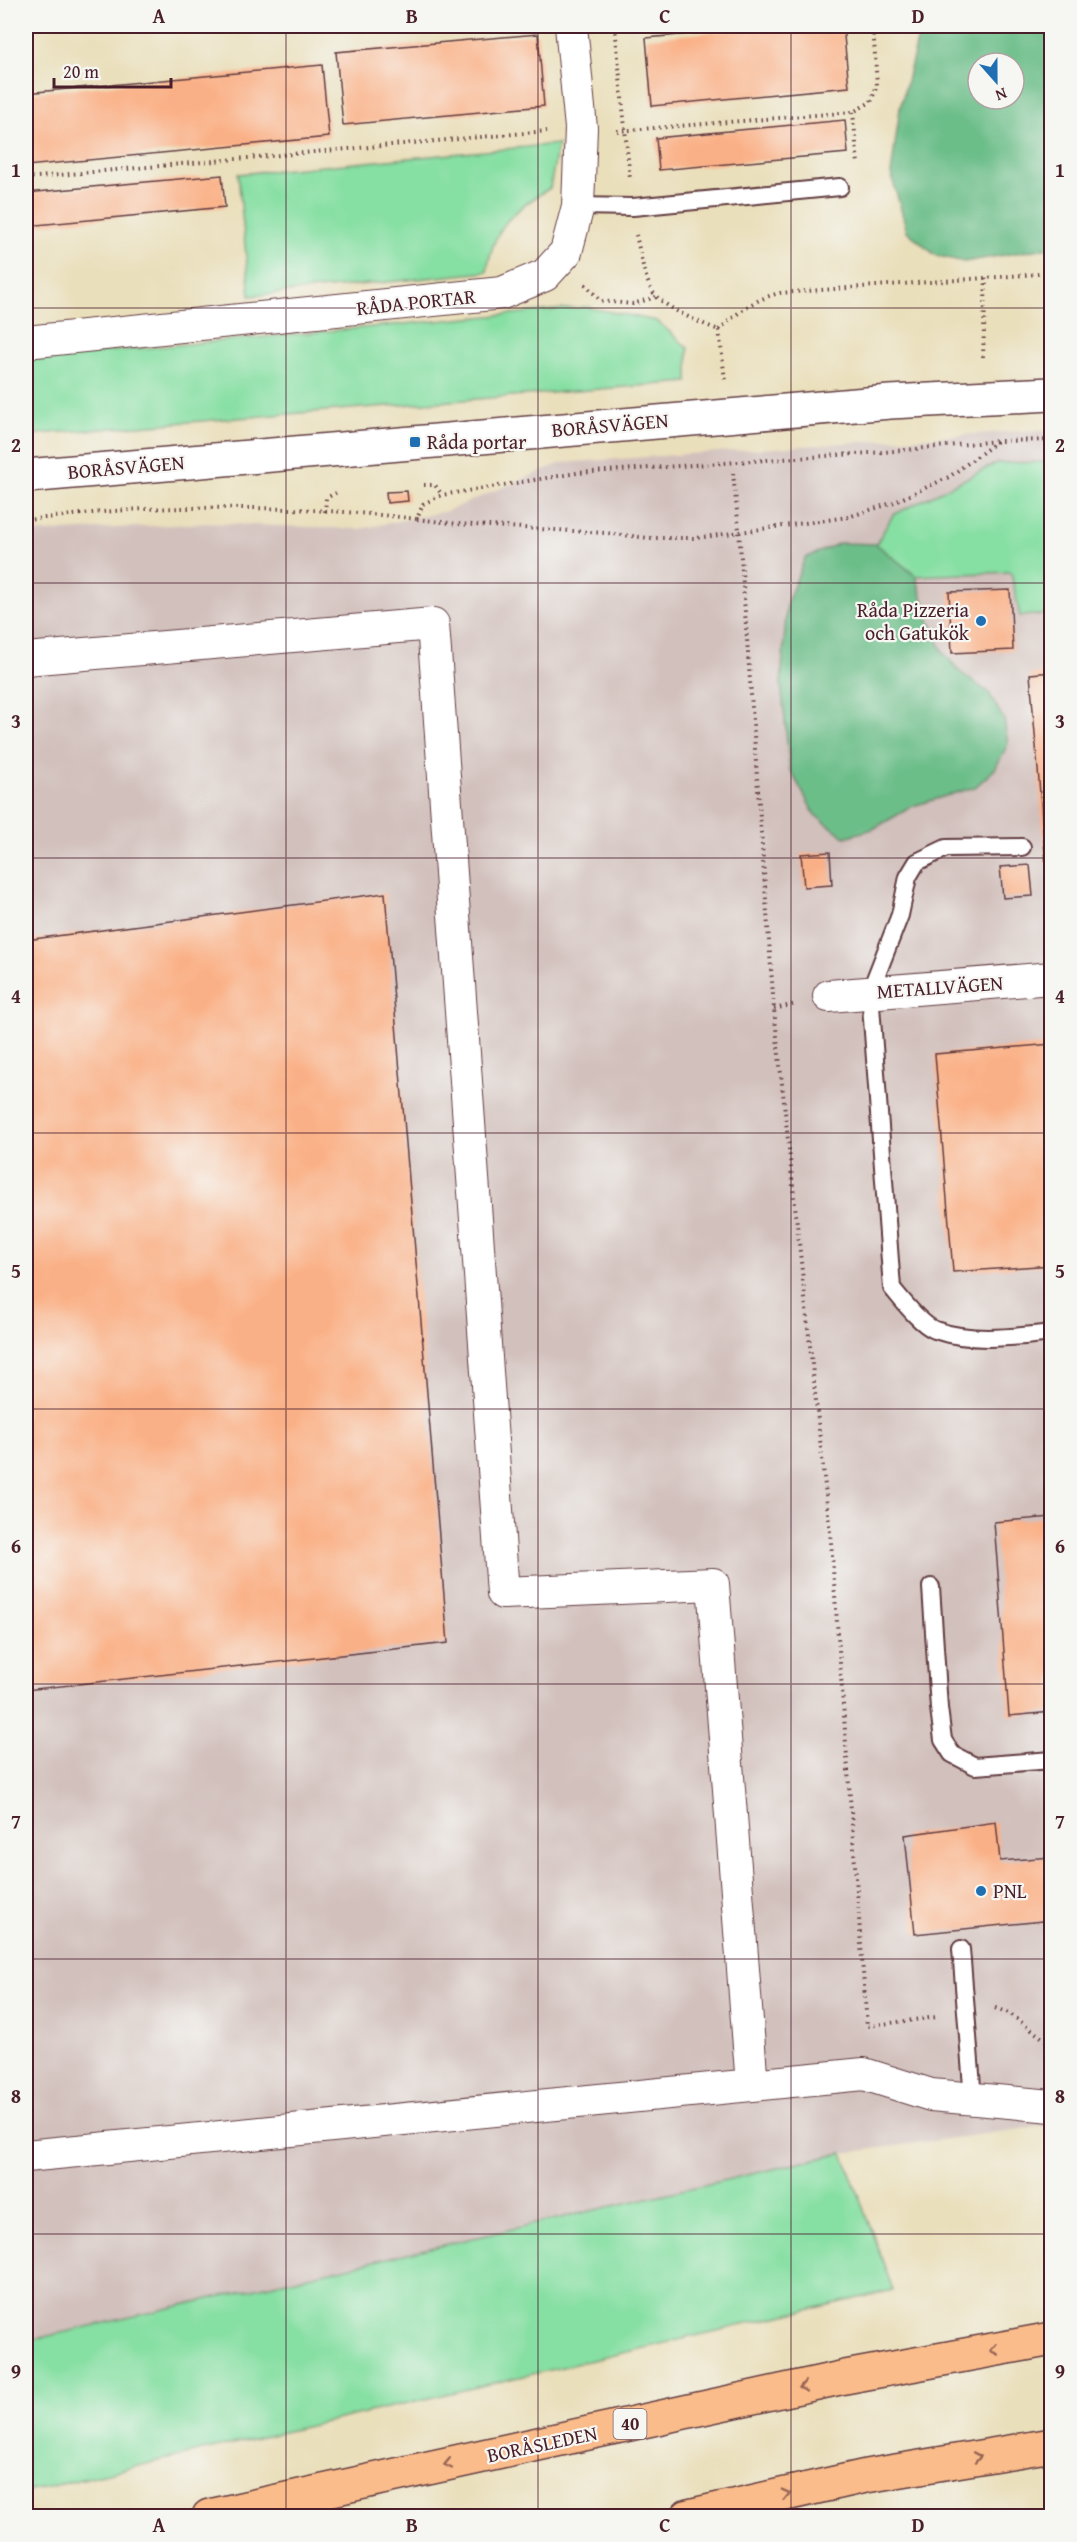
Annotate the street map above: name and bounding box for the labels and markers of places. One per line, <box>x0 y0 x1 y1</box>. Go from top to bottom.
place label: Råda portar <box>427 427 527 456</box>
marker: Råda portar <box>408 435 422 449</box>
place label: Råda Pizzeria och Gatukök <box>857 595 970 647</box>
marker: Råda Pizzeria och Gatukök <box>974 614 988 628</box>
place label: PNL <box>993 1876 1027 1905</box>
marker: PNL <box>974 1884 988 1898</box>

